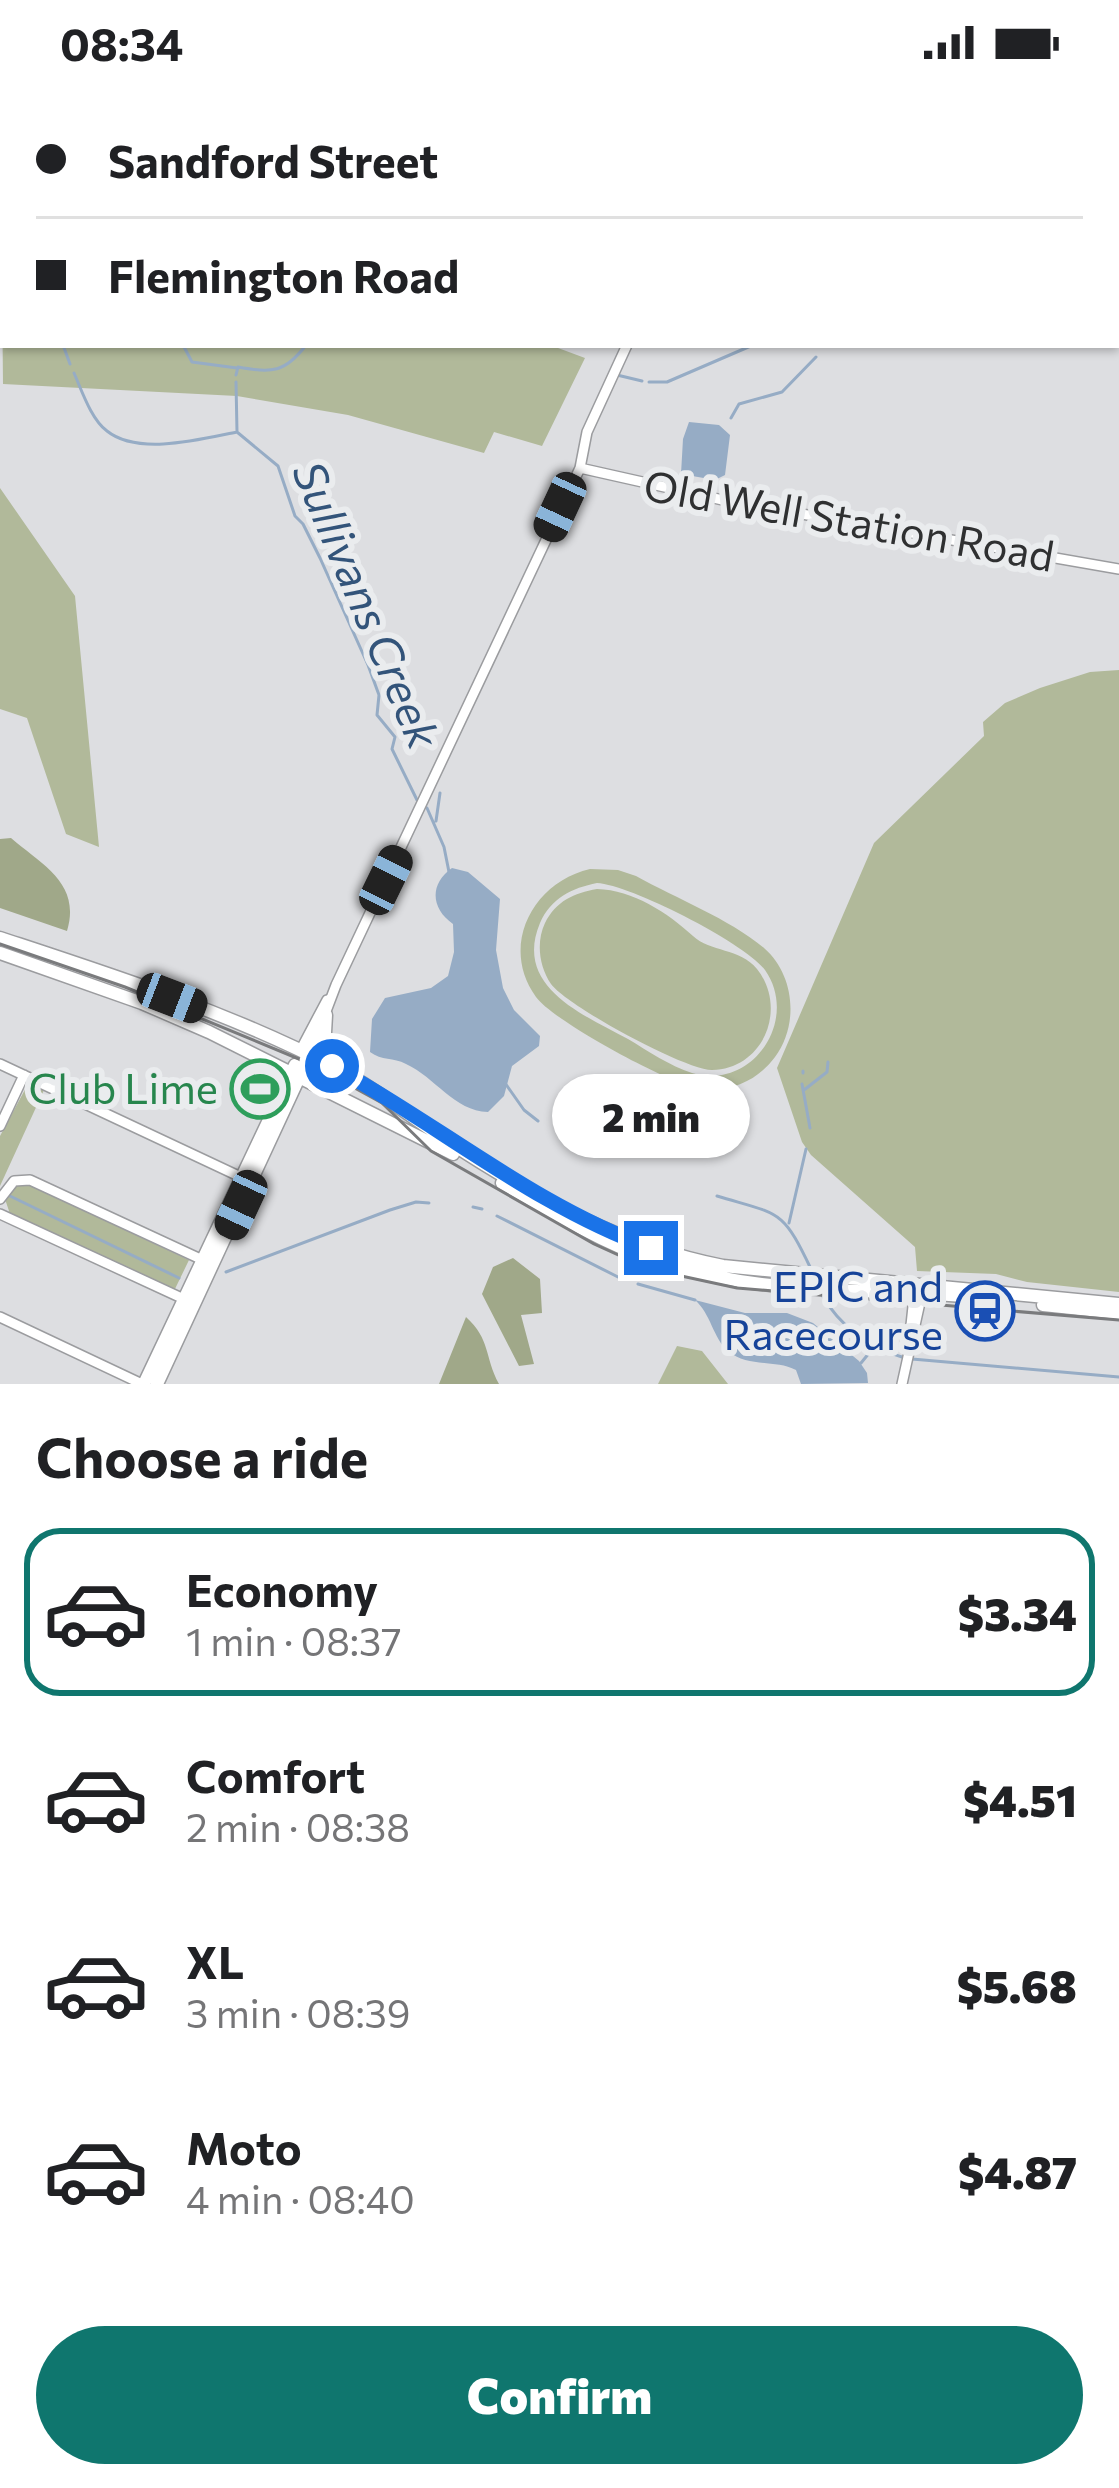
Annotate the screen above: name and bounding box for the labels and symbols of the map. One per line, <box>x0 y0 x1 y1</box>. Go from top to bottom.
water label: Sullivans Creek <box>283 452 454 757</box>
street label: Old Well Station Road <box>640 457 1058 581</box>
car <box>528 467 592 547</box>
car <box>354 840 418 920</box>
car <box>132 968 212 1028</box>
route start <box>305 1039 359 1093</box>
sports icon: Club Lime <box>229 1058 291 1120</box>
place label: Club Lime <box>29 1061 218 1113</box>
callout: 2 min <box>552 1074 750 1158</box>
car <box>209 1165 273 1245</box>
route end <box>624 1221 678 1275</box>
place label: EPIC and Racecourse <box>723 1259 943 1359</box>
station icon: EPIC and Racecourse <box>954 1280 1016 1342</box>

